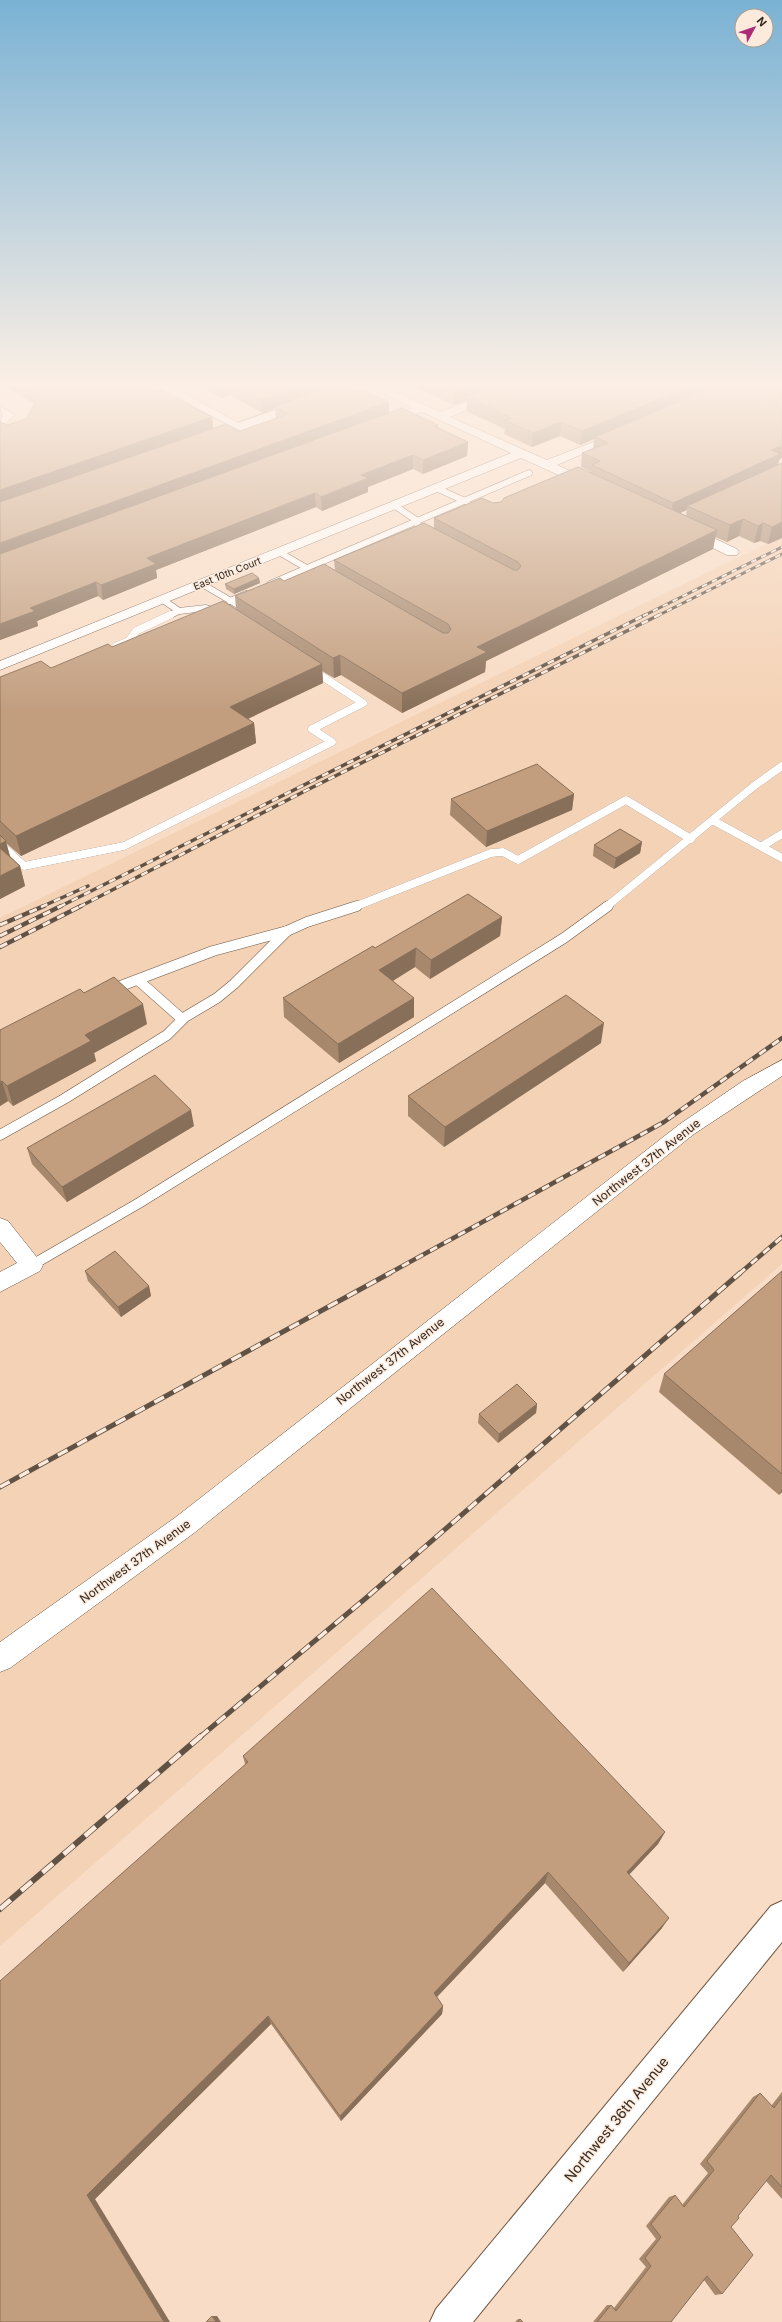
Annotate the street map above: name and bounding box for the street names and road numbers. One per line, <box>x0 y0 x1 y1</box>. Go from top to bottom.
street label: East 10th Court <box>191 554 263 592</box>
street label: Northwest 37th Avenue <box>589 1115 703 1209</box>
street label: Northwest 37th Avenue <box>333 1314 447 1408</box>
street label: Northwest 37th Avenue <box>77 1516 193 1606</box>
street label: Northwest 36th Avenue <box>560 2053 672 2185</box>

